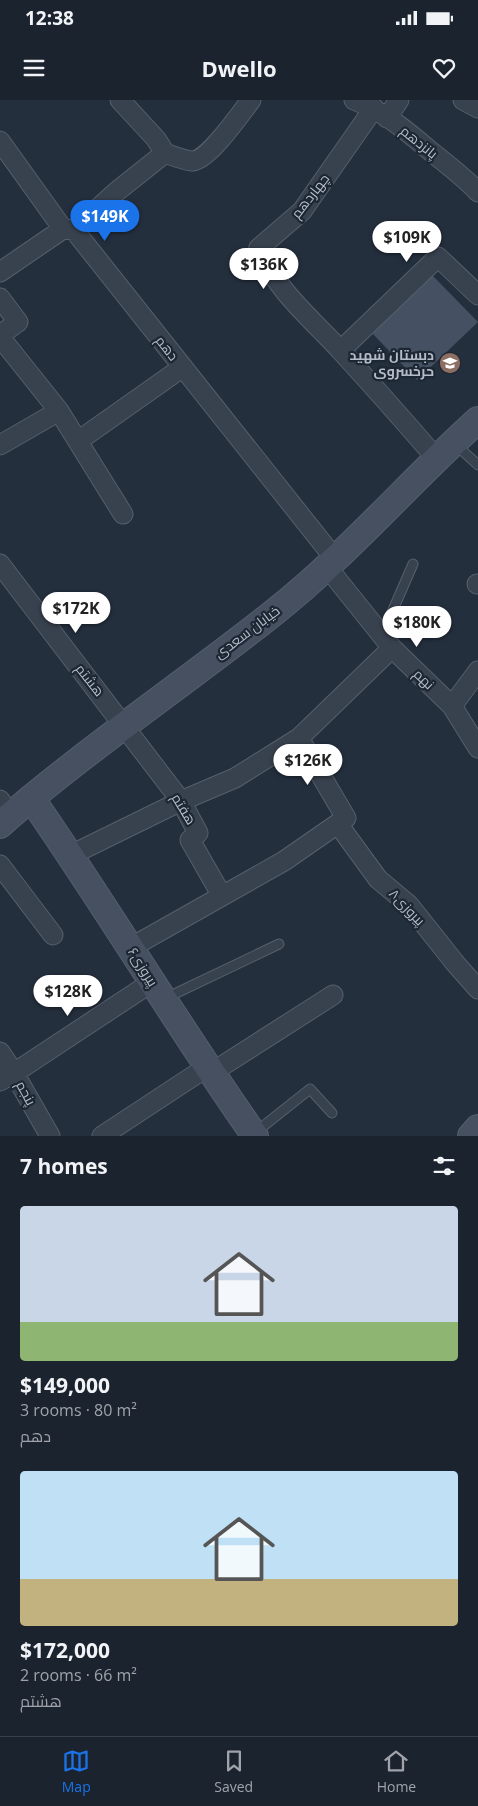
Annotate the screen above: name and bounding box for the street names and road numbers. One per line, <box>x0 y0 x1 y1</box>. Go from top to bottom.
street label: پانزدهم <box>396 121 442 163</box>
street label: چهاردهم <box>286 169 334 223</box>
street label: دهم <box>151 331 183 365</box>
street label: خیابان سعدی <box>210 601 283 662</box>
street label: هشتم <box>71 659 109 701</box>
street label: نهم <box>409 664 439 694</box>
street label: هفتم <box>167 790 201 828</box>
street label: پیروزی۸ <box>384 884 430 930</box>
street label: پیروزی۶ <box>123 944 163 991</box>
street label: پنجم <box>11 1077 41 1109</box>

